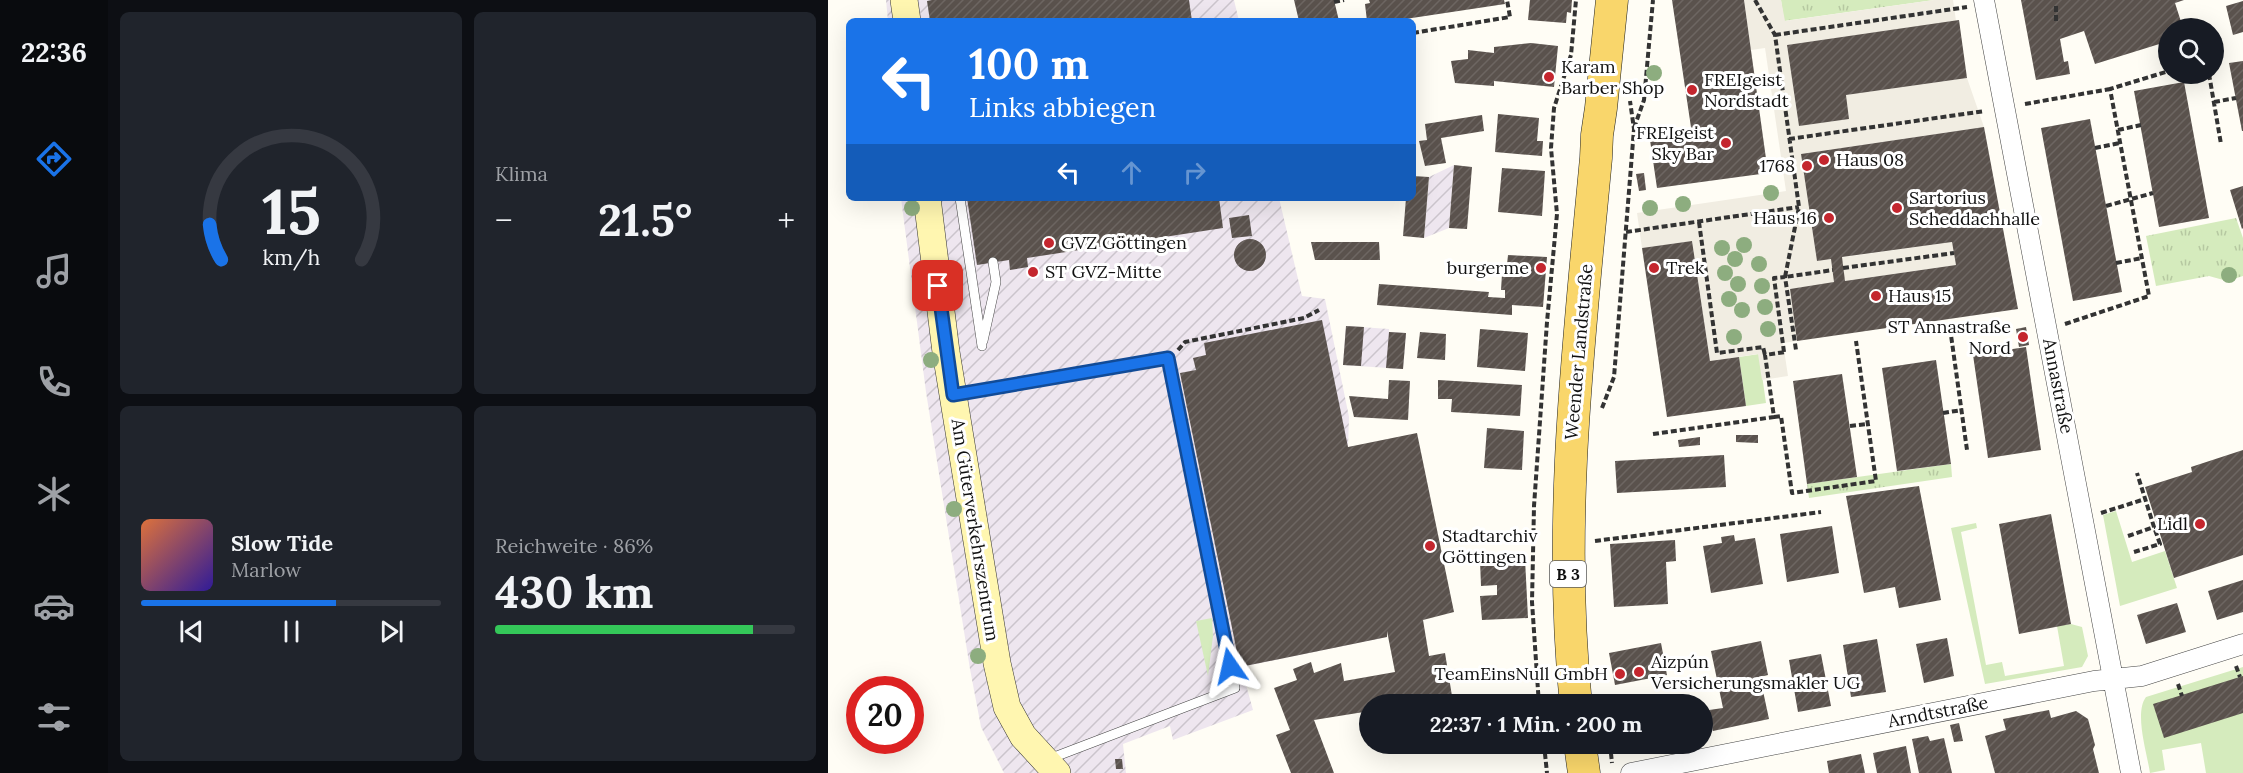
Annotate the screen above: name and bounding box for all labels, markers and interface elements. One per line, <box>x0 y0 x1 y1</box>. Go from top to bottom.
map controls <box>2158 18 2224 84</box>
button: search <box>2158 18 2224 84</box>
text: 22:36 <box>21 35 87 69</box>
text: 100 m <box>969 37 1089 91</box>
icon: left <box>870 42 948 120</box>
place label: Karam Barber Shop <box>1561 55 1664 99</box>
place label: FREIgeist Nordstadt <box>1704 68 1789 112</box>
marker: Karam Barber Shop <box>1542 70 1556 84</box>
marker: FREIgeist Nordstadt <box>1685 83 1699 97</box>
text: Links abbiegen <box>969 90 1156 124</box>
place label: FREIgeist Sky Bar <box>1636 121 1714 165</box>
marker: FREIgeist Sky Bar <box>1719 136 1733 150</box>
icon: directions <box>33 138 75 180</box>
place label: Haus 08 <box>1836 148 1904 171</box>
marker: Haus 08 <box>1817 153 1831 167</box>
place label: 1768 <box>1760 154 1795 177</box>
icon: left <box>1052 156 1085 189</box>
icon: ahead <box>1115 156 1148 189</box>
icon: right <box>1178 156 1211 189</box>
marker: 1768 <box>1800 159 1814 173</box>
text: Klima <box>495 161 548 186</box>
text: 15 <box>261 171 321 251</box>
place label: Sartorius Scheddachhalle <box>1909 186 2040 230</box>
text: 21.5° <box>598 191 692 248</box>
text: − <box>495 199 513 241</box>
text: + <box>777 199 795 241</box>
marker: Sartorius Scheddachhalle <box>1890 201 1904 215</box>
place label: Haus 16 <box>1753 206 1817 229</box>
marker: Haus 16 <box>1822 211 1836 225</box>
place label: GVZ Göttingen <box>1061 231 1187 254</box>
marker: GVZ Göttingen <box>1042 236 1056 250</box>
text: km/h <box>262 243 320 271</box>
icon: music <box>33 250 75 292</box>
place label: burgerme <box>1447 256 1529 279</box>
place label: Trek <box>1666 256 1705 279</box>
pin <box>912 260 963 311</box>
place label: ST GVZ-Mitte <box>1045 260 1162 283</box>
marker: burgerme <box>1534 261 1548 275</box>
marker: Trek <box>1647 261 1661 275</box>
street label: Weender Landstraße <box>1559 263 1598 441</box>
marker: ST GVZ-Mitte <box>1026 265 1040 279</box>
icon: arrive <box>921 269 954 302</box>
place label: Haus 15 <box>1888 284 1951 307</box>
marker: Haus 15 <box>1869 289 1883 303</box>
place label: ST Annastraße Nord <box>1888 315 2011 359</box>
marker: ST Annastraße Nord <box>2016 330 2030 344</box>
street label: Annastraße <box>2038 335 2079 436</box>
icon: phone <box>33 361 75 403</box>
street label: Am Güterverkehrszentrum <box>946 416 1004 643</box>
icon: climate <box>33 473 75 515</box>
place label: Lidl <box>2157 512 2188 535</box>
marker: Lidl <box>2193 517 2207 531</box>
place label: Stadtarchiv Göttingen <box>1442 524 1538 568</box>
text: Slow Tide <box>231 529 333 557</box>
text: Reichweite · 86% <box>495 533 653 558</box>
marker: Stadtarchiv Göttingen <box>1423 539 1437 553</box>
text: Marlow <box>231 557 301 582</box>
road number: B 3 <box>1550 561 1586 587</box>
text: 430 km <box>495 563 653 620</box>
icon: car <box>33 585 75 627</box>
icon: previous <box>175 615 208 648</box>
icon: pause <box>275 615 308 648</box>
icon: next <box>375 615 408 648</box>
position arrow <box>1198 634 1262 698</box>
place label: Aizpún Versicherungsmakler UG <box>1650 650 1860 694</box>
place label: TeamEinsNull GmbH <box>1434 662 1608 685</box>
marker: Aizpún Versicherungsmakler UG <box>1632 665 1646 679</box>
marker: TeamEinsNull GmbH <box>1613 667 1627 681</box>
speed limit sign: 20 <box>846 676 924 754</box>
street label: Arndtstraße <box>1885 690 1990 733</box>
icon: filters <box>33 696 75 738</box>
text: 22:37 · 1 Min. · 200 m <box>1430 710 1642 738</box>

